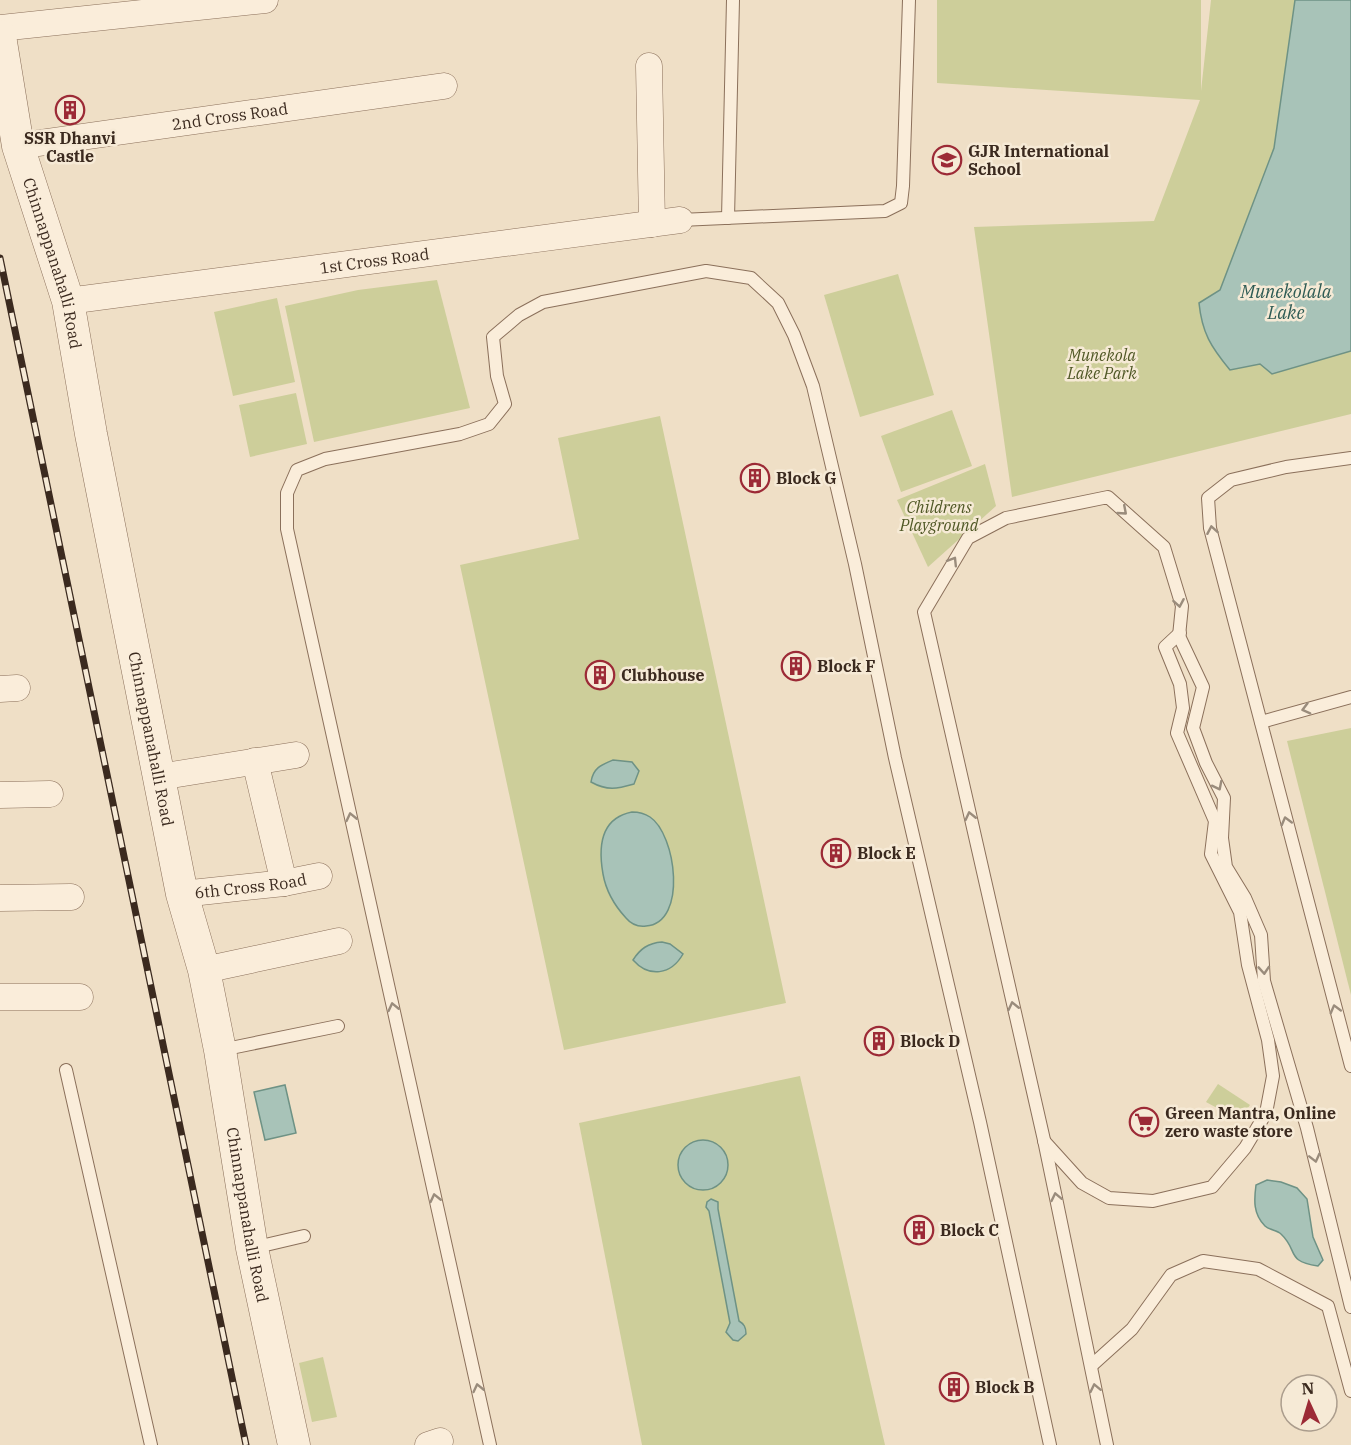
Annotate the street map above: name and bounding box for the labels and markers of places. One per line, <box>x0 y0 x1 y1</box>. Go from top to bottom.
building icon: SSR Dhanvi Castle <box>54 94 86 126</box>
place label: SSR Dhanvi Castle <box>24 128 116 166</box>
place label: GJR International School <box>968 141 1109 179</box>
school or university icon: GJR International School <box>931 144 963 176</box>
building icon: Block G <box>739 462 771 494</box>
place label: Block G <box>776 468 837 488</box>
building icon: Block F <box>780 650 812 682</box>
place label: Block F <box>817 656 875 676</box>
building icon: Clubhouse <box>584 659 616 691</box>
place label: Clubhouse <box>621 665 705 685</box>
building icon: Block E <box>820 837 852 869</box>
place label: Block E <box>857 843 916 863</box>
building icon: Block D <box>863 1025 895 1057</box>
place label: Block D <box>900 1031 960 1051</box>
place label: Green Mantra, Online zero waste store <box>1165 1103 1336 1141</box>
supermarket icon: Green Mantra, Online zero waste store <box>1128 1106 1160 1138</box>
building icon: Block C <box>903 1214 935 1246</box>
place label: Block C <box>940 1220 999 1240</box>
building icon: Block B <box>938 1371 970 1403</box>
place label: Block B <box>975 1377 1034 1397</box>

